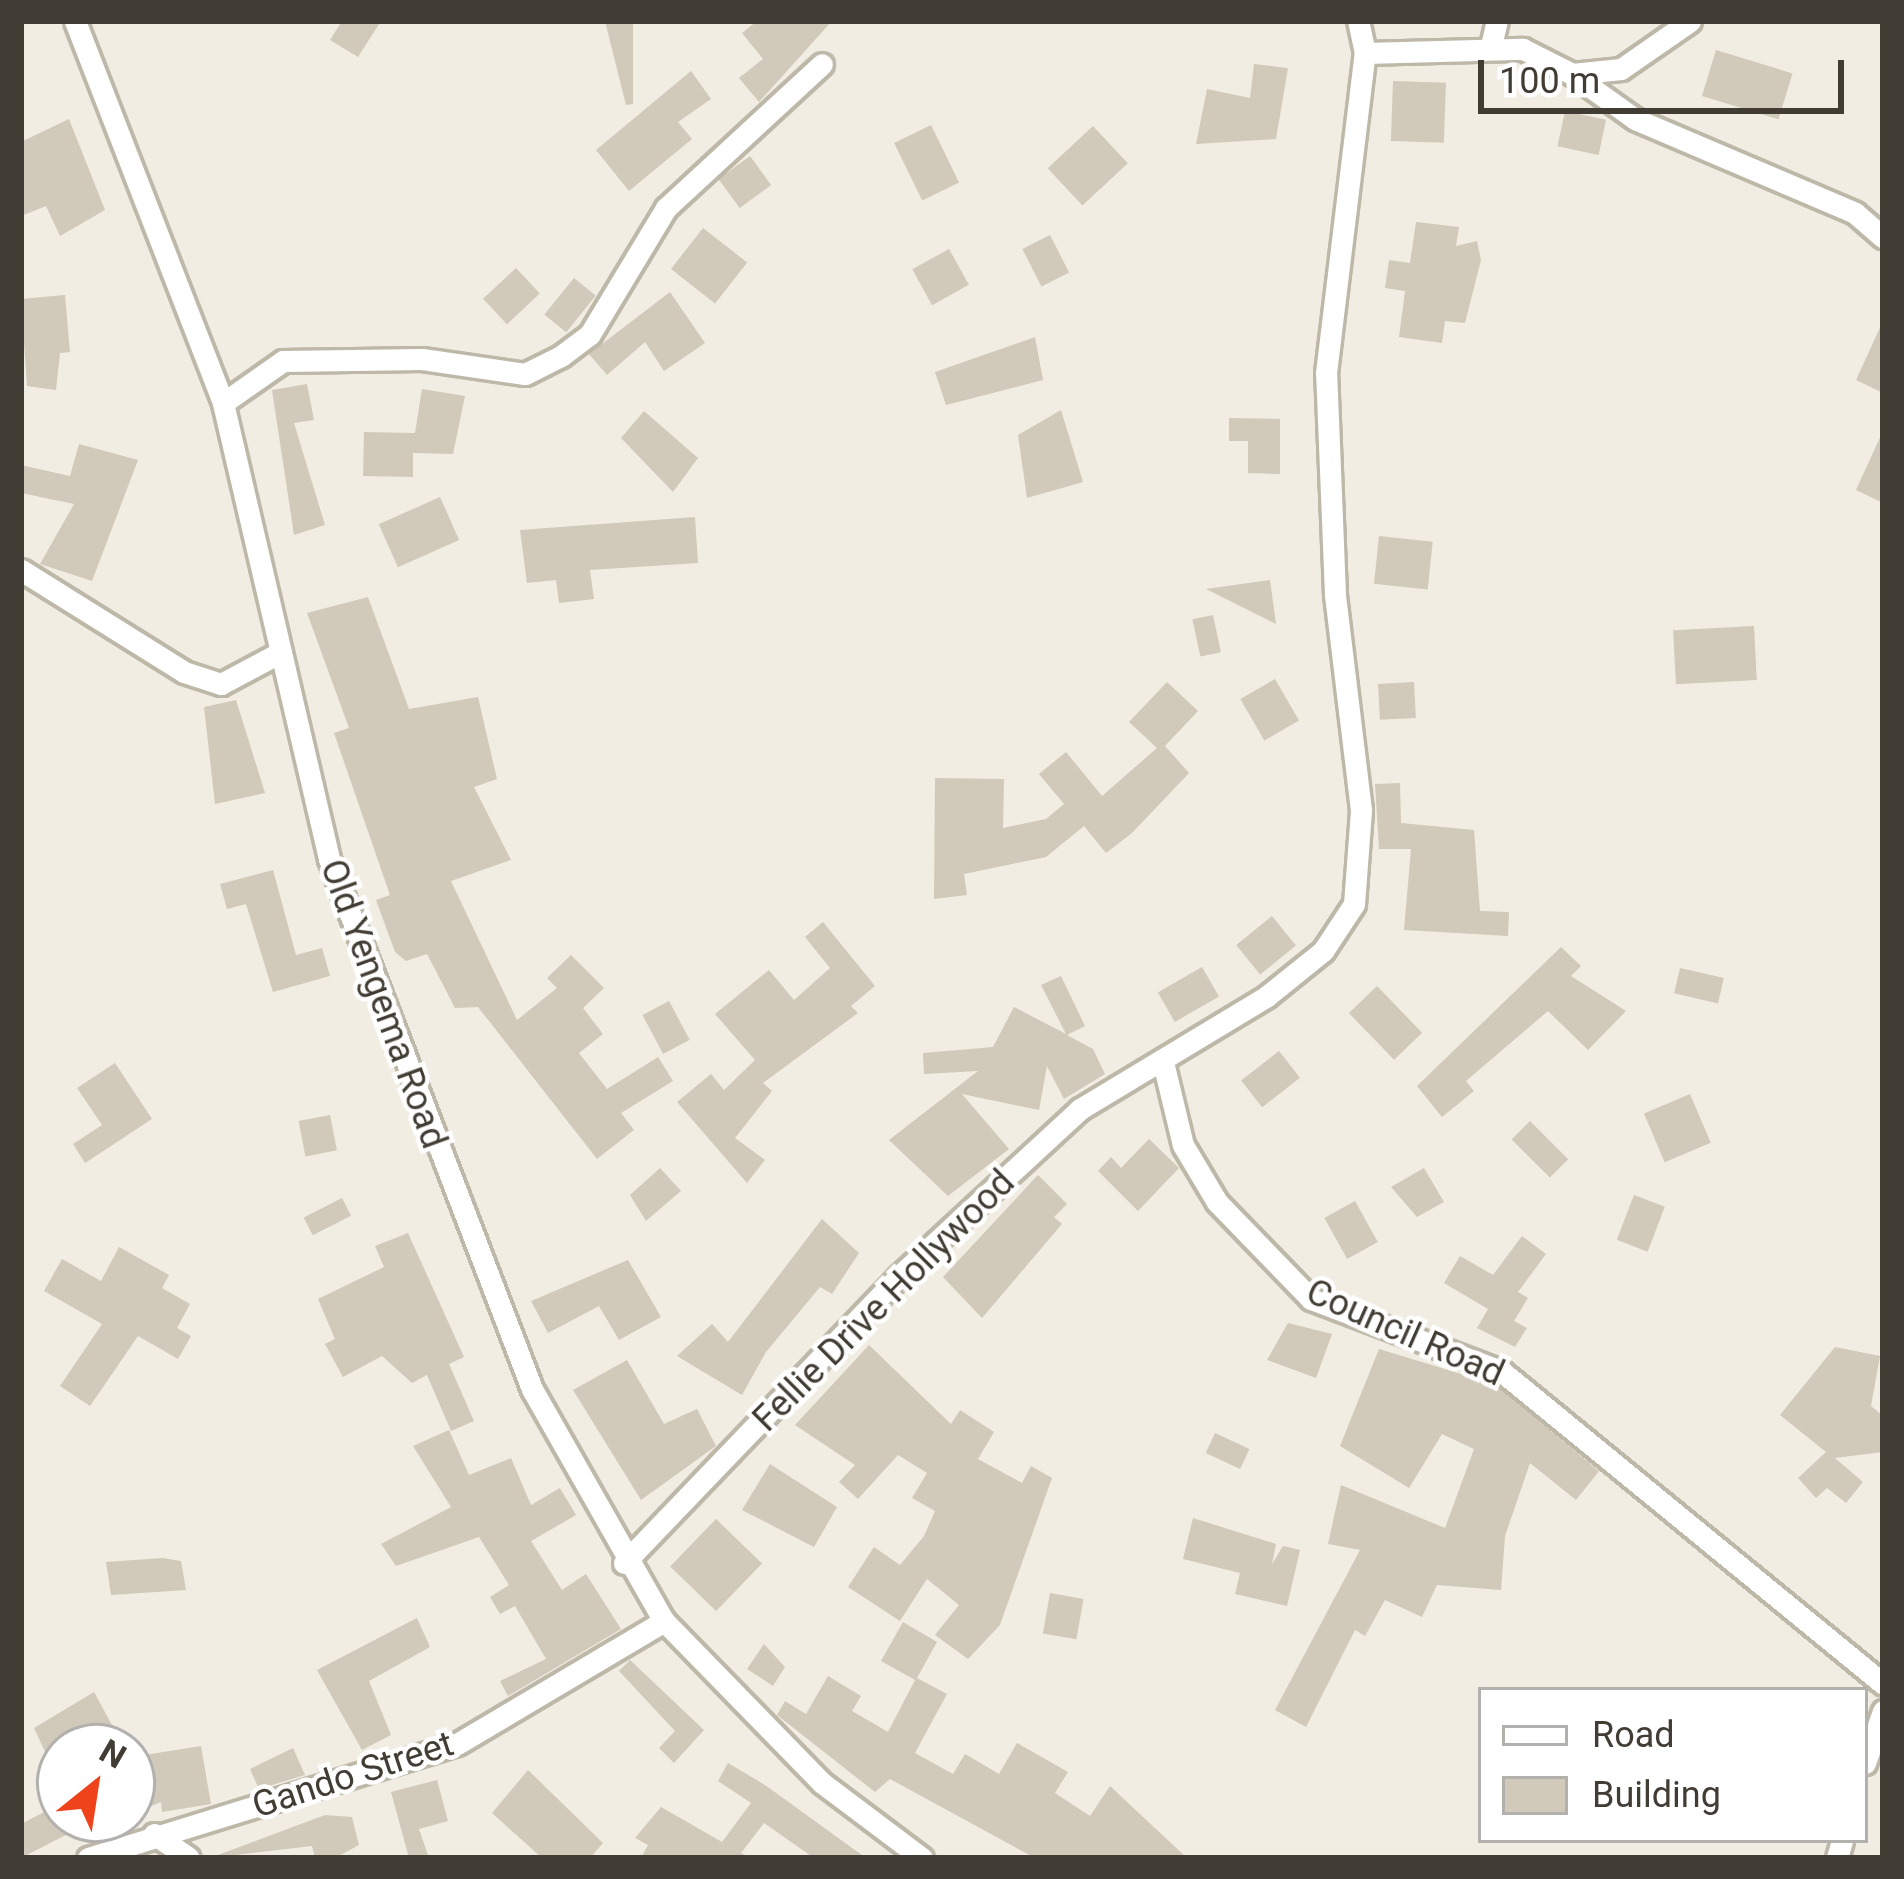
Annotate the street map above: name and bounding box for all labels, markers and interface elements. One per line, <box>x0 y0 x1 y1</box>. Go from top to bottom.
scale bar <box>1484 36 1850 110</box>
text: 100 m <box>1499 60 1600 102</box>
street label: Old Yengema Road <box>311 854 455 1154</box>
street label: Fellie Drive Hollywood <box>744 1161 1024 1441</box>
street label: Council Road <box>1300 1270 1510 1396</box>
legend <box>1478 1687 1868 1843</box>
text: Road <box>1592 1714 1675 1756</box>
street label: Gando Street <box>247 1722 459 1828</box>
north arrow <box>36 1723 156 1843</box>
text: N <box>93 1731 133 1777</box>
text: Building <box>1592 1774 1721 1816</box>

